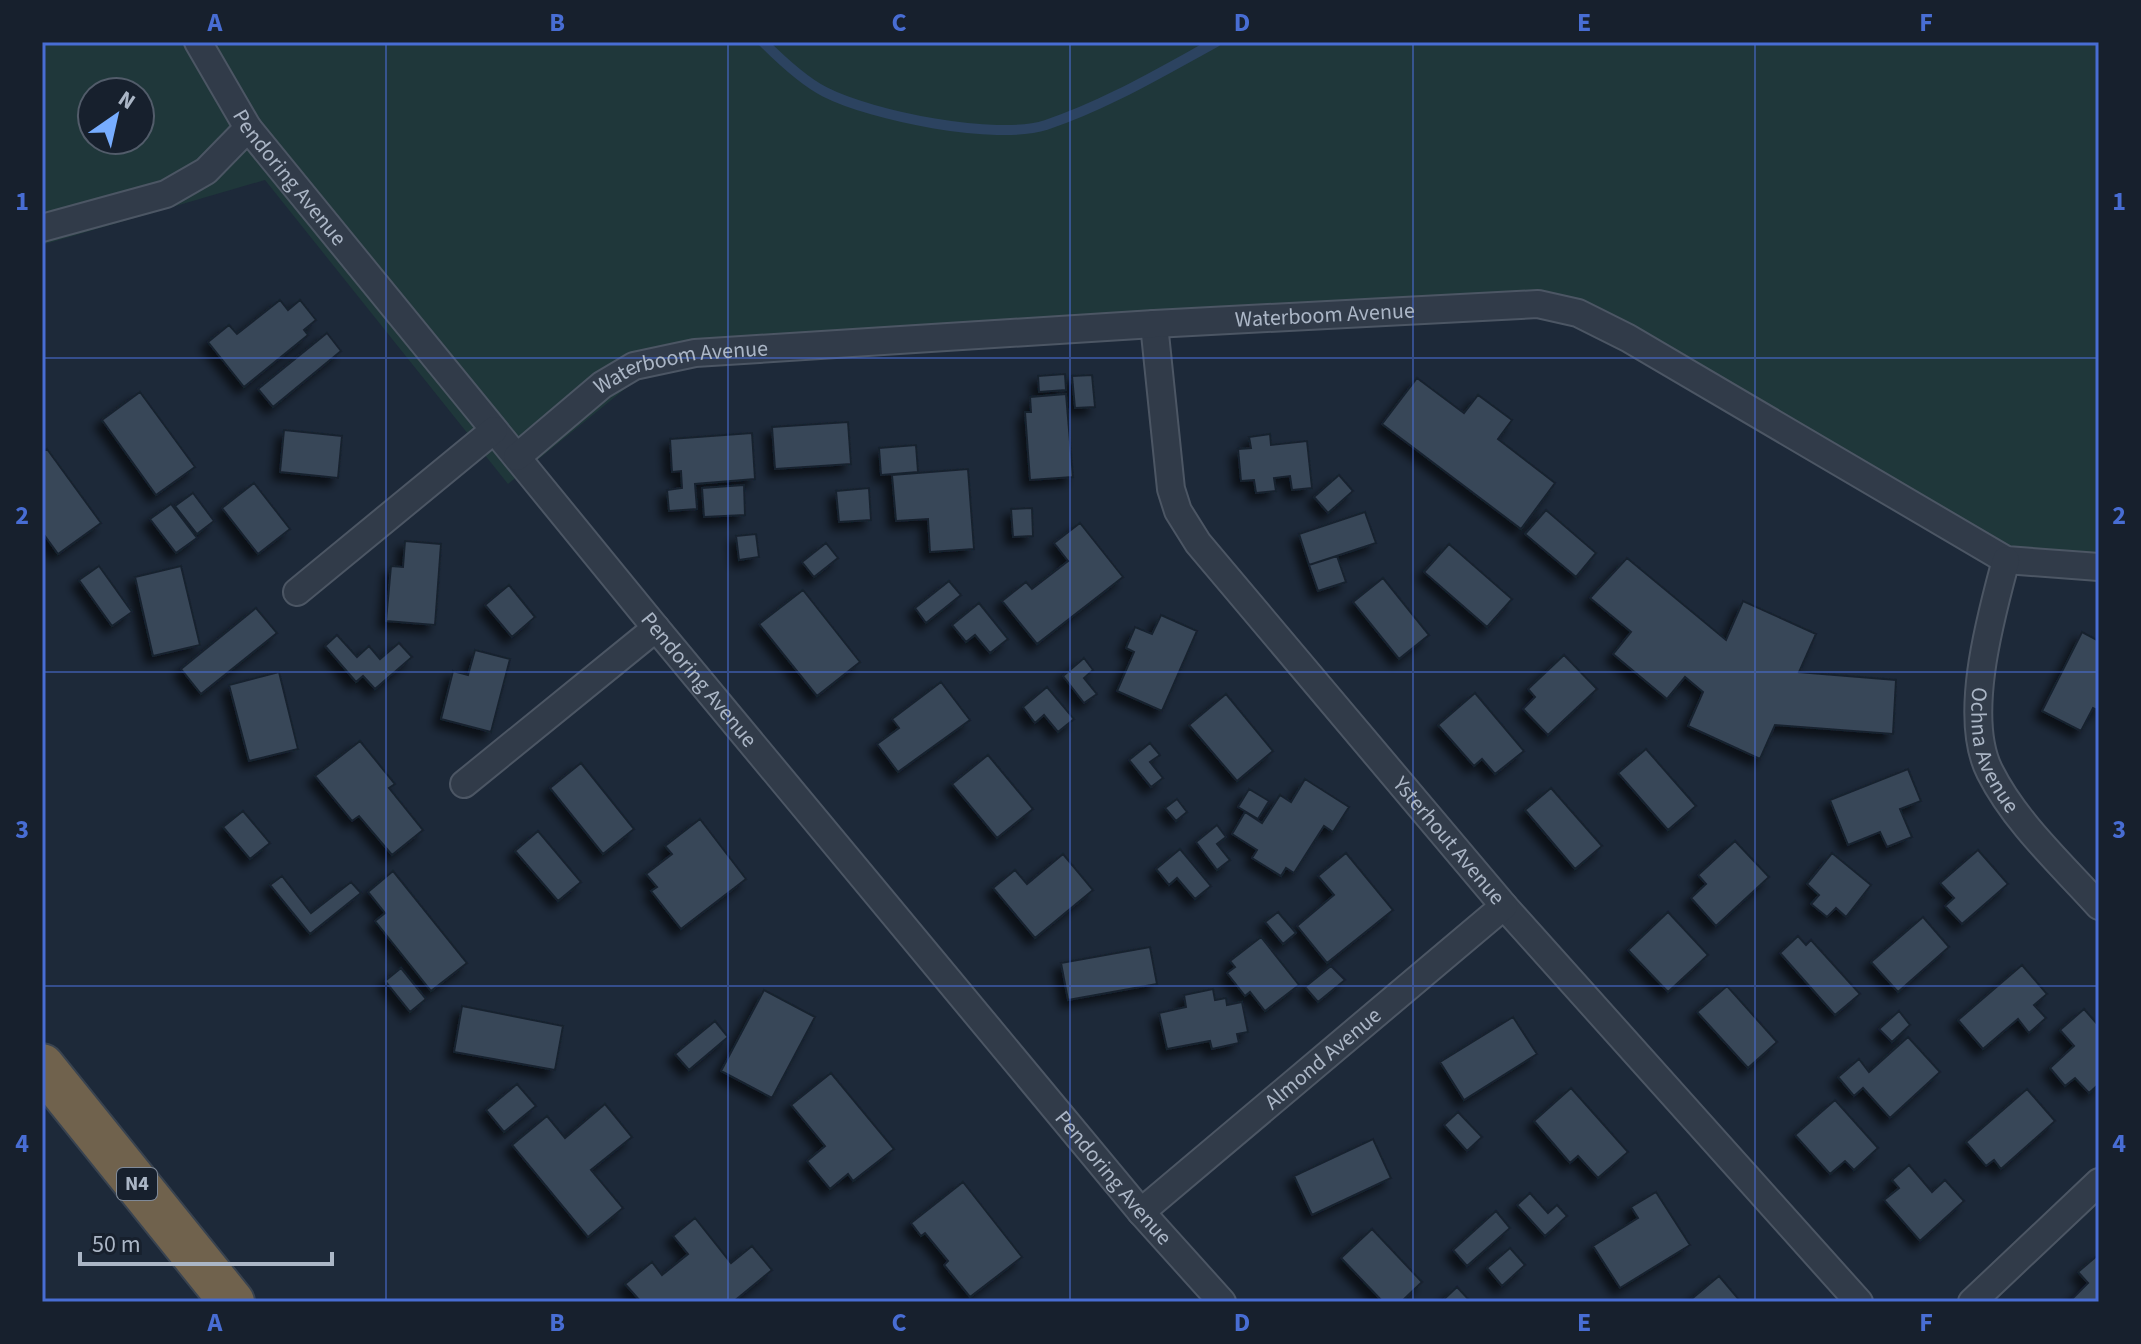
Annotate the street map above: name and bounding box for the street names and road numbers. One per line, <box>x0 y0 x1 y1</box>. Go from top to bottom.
street label: Pendoring Avenue <box>224 103 354 253</box>
street label: Waterboom Avenue <box>1234 294 1416 336</box>
street label: Waterboom Avenue <box>587 332 769 403</box>
street label: Pendoring Avenue <box>633 605 765 754</box>
street label: Ochna Avenue <box>1962 686 2027 820</box>
street label: Ysterhout Avenue <box>1385 769 1513 912</box>
street label: Almond Avenue <box>1257 1000 1389 1117</box>
street label: Pendoring Avenue <box>1047 1104 1180 1252</box>
road number: N4 <box>117 1168 157 1200</box>

